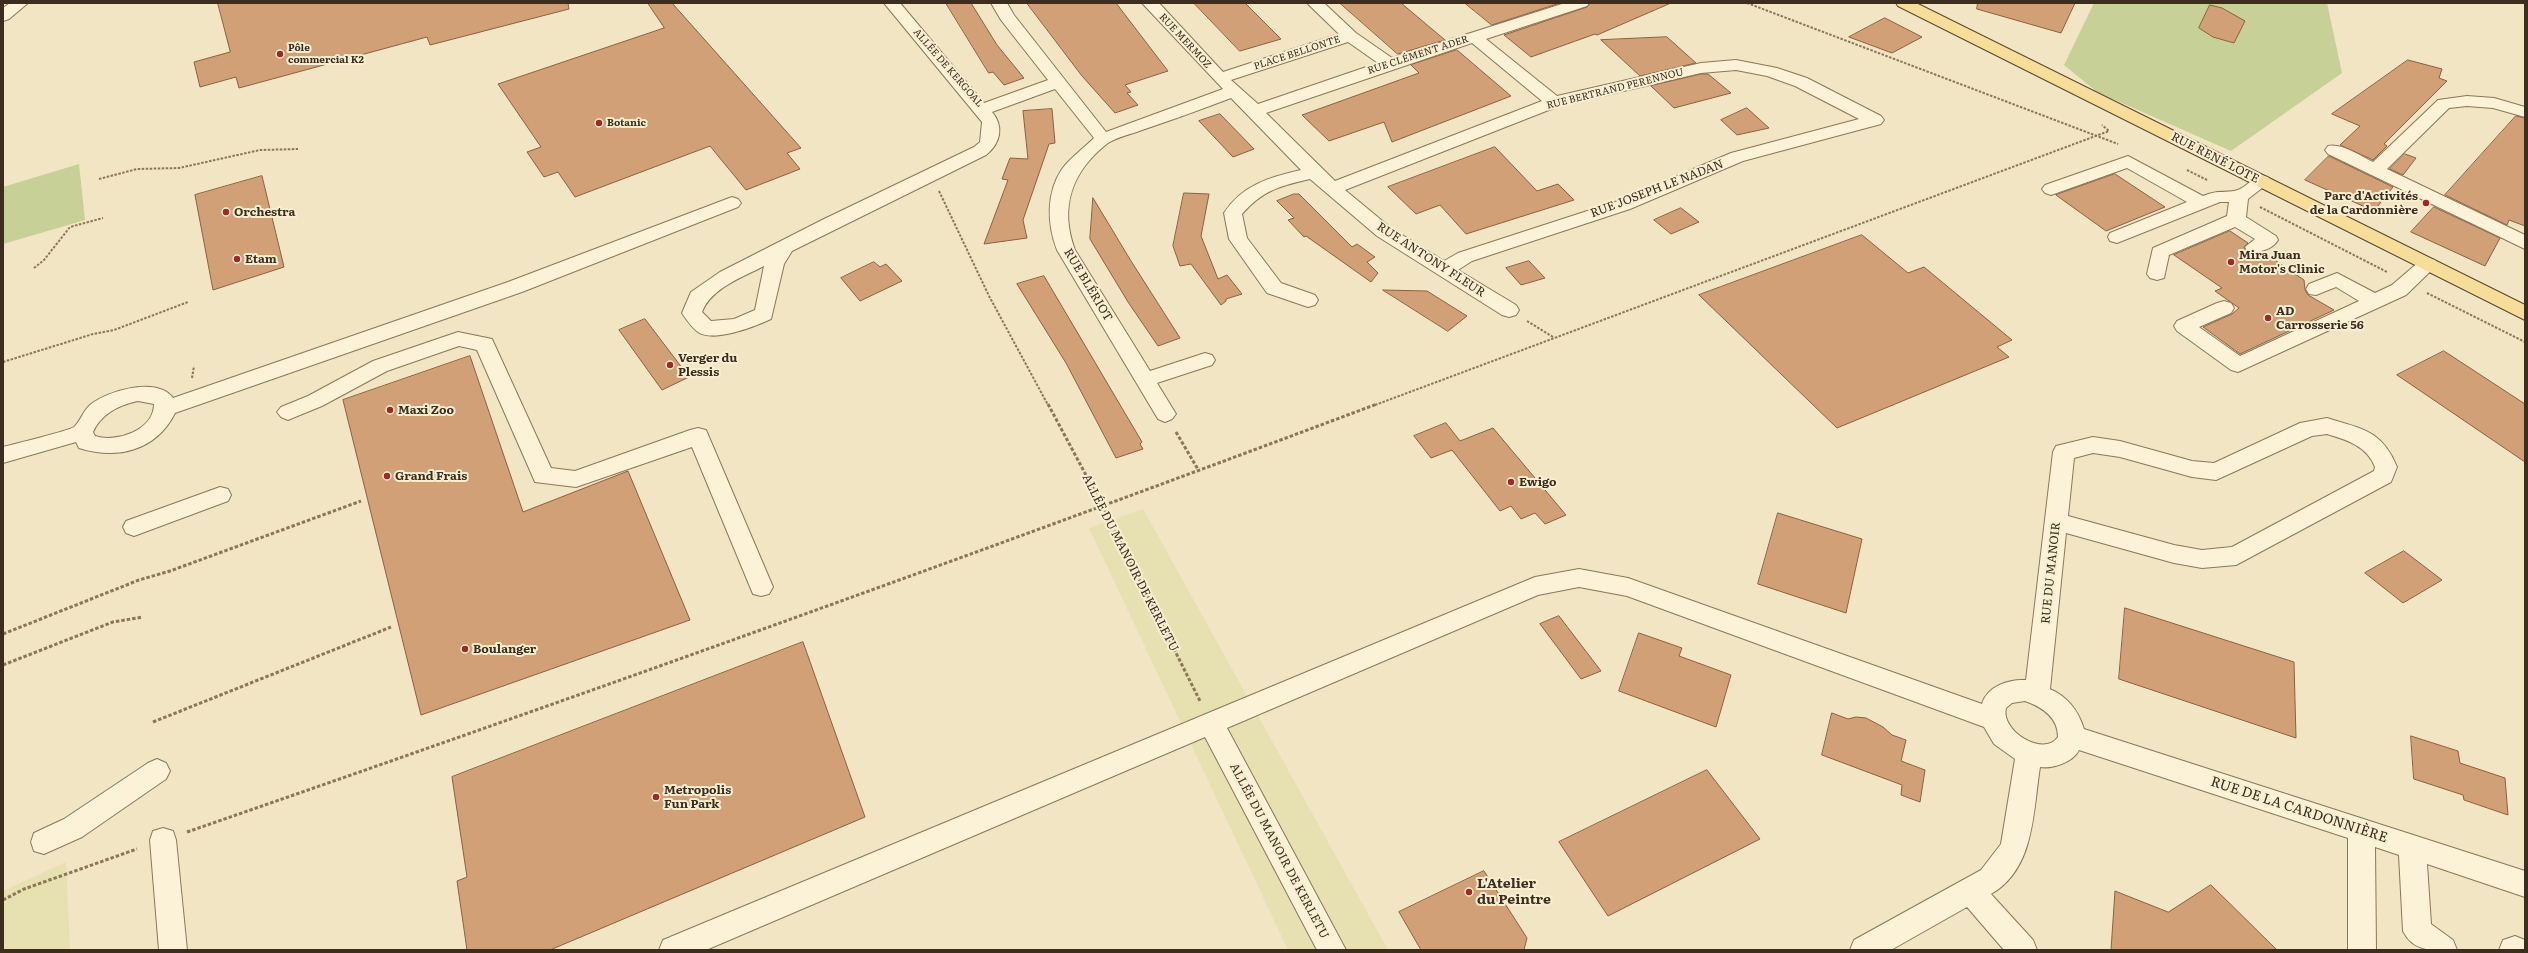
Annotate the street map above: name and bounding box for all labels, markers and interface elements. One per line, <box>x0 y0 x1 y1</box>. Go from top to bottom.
street label: RUE MERMOZ <box>1157 11 1213 71</box>
street label: ALLÉE DE KERGOAL <box>911 26 985 110</box>
street label: PLACE BELLONTE <box>1252 33 1342 73</box>
street label: RUE CLÉMENT ADER <box>1366 33 1470 77</box>
place label: Pôle commercial K2 <box>288 42 364 66</box>
marker: Pôle commercial K2 <box>275 49 285 59</box>
street label: RUE BERTRAND PERENNOU <box>1545 66 1685 112</box>
place label: Botanic <box>607 117 646 129</box>
marker: Botanic <box>594 118 604 128</box>
street label: RUE RENÉ LOTE <box>2169 130 2261 186</box>
street label: RUE JOSEPH LE NADAN <box>1588 157 1726 221</box>
place label: Parc d'Activités de la Cardonnière <box>2310 189 2418 217</box>
marker: Parc d'Activités de la Cardonnière <box>2421 198 2431 208</box>
place label: Orchestra <box>234 205 295 219</box>
marker: Orchestra <box>221 207 231 217</box>
street label: RUE ANTONY FLEUR <box>1374 220 1488 300</box>
street label: RUE BLÉRIOT <box>1061 246 1115 324</box>
place label: Mira Juan Motor's Clinic <box>2239 248 2324 276</box>
place label: Etam <box>245 252 277 266</box>
marker: Etam <box>232 254 242 264</box>
marker: Mira Juan Motor's Clinic <box>2226 257 2236 267</box>
place label: AD Carrosserie 56 <box>2276 304 2364 332</box>
marker: AD Carrosserie 56 <box>2263 313 2273 323</box>
place label: Verger du Plessis <box>678 351 737 379</box>
marker: Verger du Plessis <box>665 360 675 370</box>
place label: Maxi Zoo <box>398 403 454 417</box>
marker: Maxi Zoo <box>385 405 395 415</box>
place label: Grand Frais <box>395 469 467 483</box>
marker: Grand Frais <box>382 471 392 481</box>
street label: ALLÉE DU MANOIR DE KERLETU <box>1079 472 1181 654</box>
place label: Ewigo <box>1519 475 1556 489</box>
marker: Ewigo <box>1506 477 1516 487</box>
street label: RUE DU MANOIR <box>2038 521 2064 625</box>
place label: Boulanger <box>473 642 536 656</box>
marker: Boulanger <box>460 644 470 654</box>
street label: ALLÉE DU MANOIR DE KERLETU <box>1226 761 1332 941</box>
street label: RUE DE LA CARDONNIÈRE <box>2208 773 2390 847</box>
place label: Metropolis Fun Park <box>664 783 731 811</box>
marker: Metropolis Fun Park <box>651 792 661 802</box>
place label: L'Atelier du Peintre <box>1477 876 1551 908</box>
marker: L'Atelier du Peintre <box>1464 887 1474 897</box>

